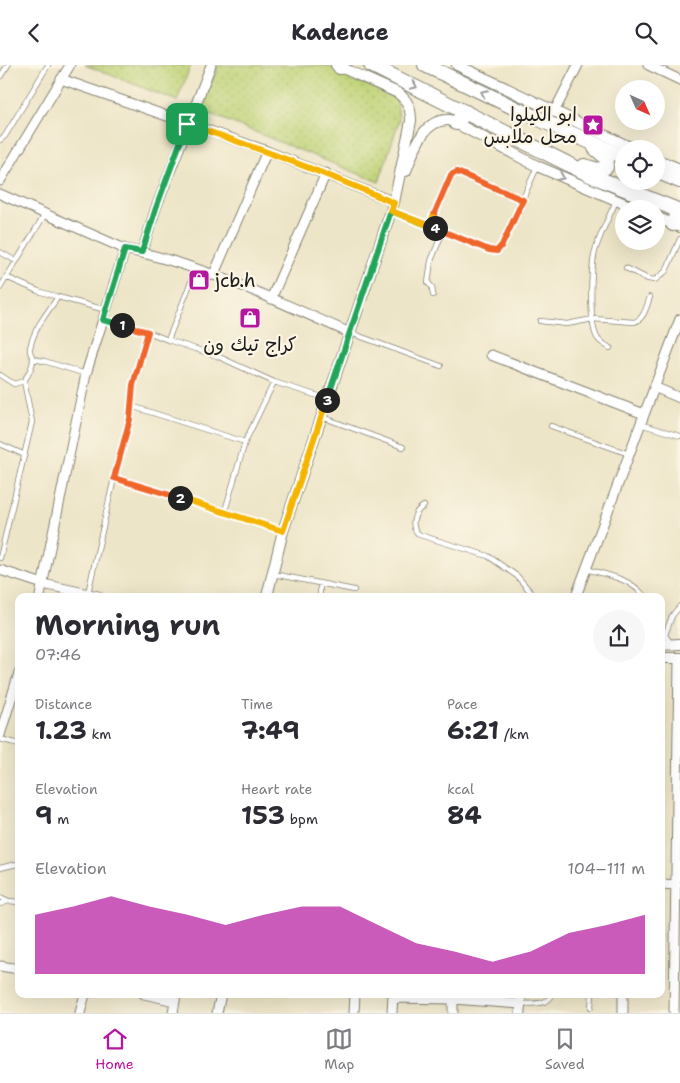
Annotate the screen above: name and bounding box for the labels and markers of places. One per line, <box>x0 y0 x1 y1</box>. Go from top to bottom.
place label: ابو الكيلوا محل ملابس <box>484 102 577 149</box>
pin <box>166 103 208 145</box>
place icon: ابو الكيلوا محل ملابس <box>581 113 605 137</box>
pin: 4 <box>422 215 448 241</box>
shop icon: jcb.h <box>187 268 211 292</box>
place label: jcb.h <box>214 268 256 293</box>
shop icon: كراج تيك ون <box>238 306 262 330</box>
pin: 1 <box>110 313 134 337</box>
place label: كراج تيك ون <box>203 332 297 357</box>
pin: 3 <box>314 387 340 413</box>
pin: 2 <box>168 485 192 511</box>

